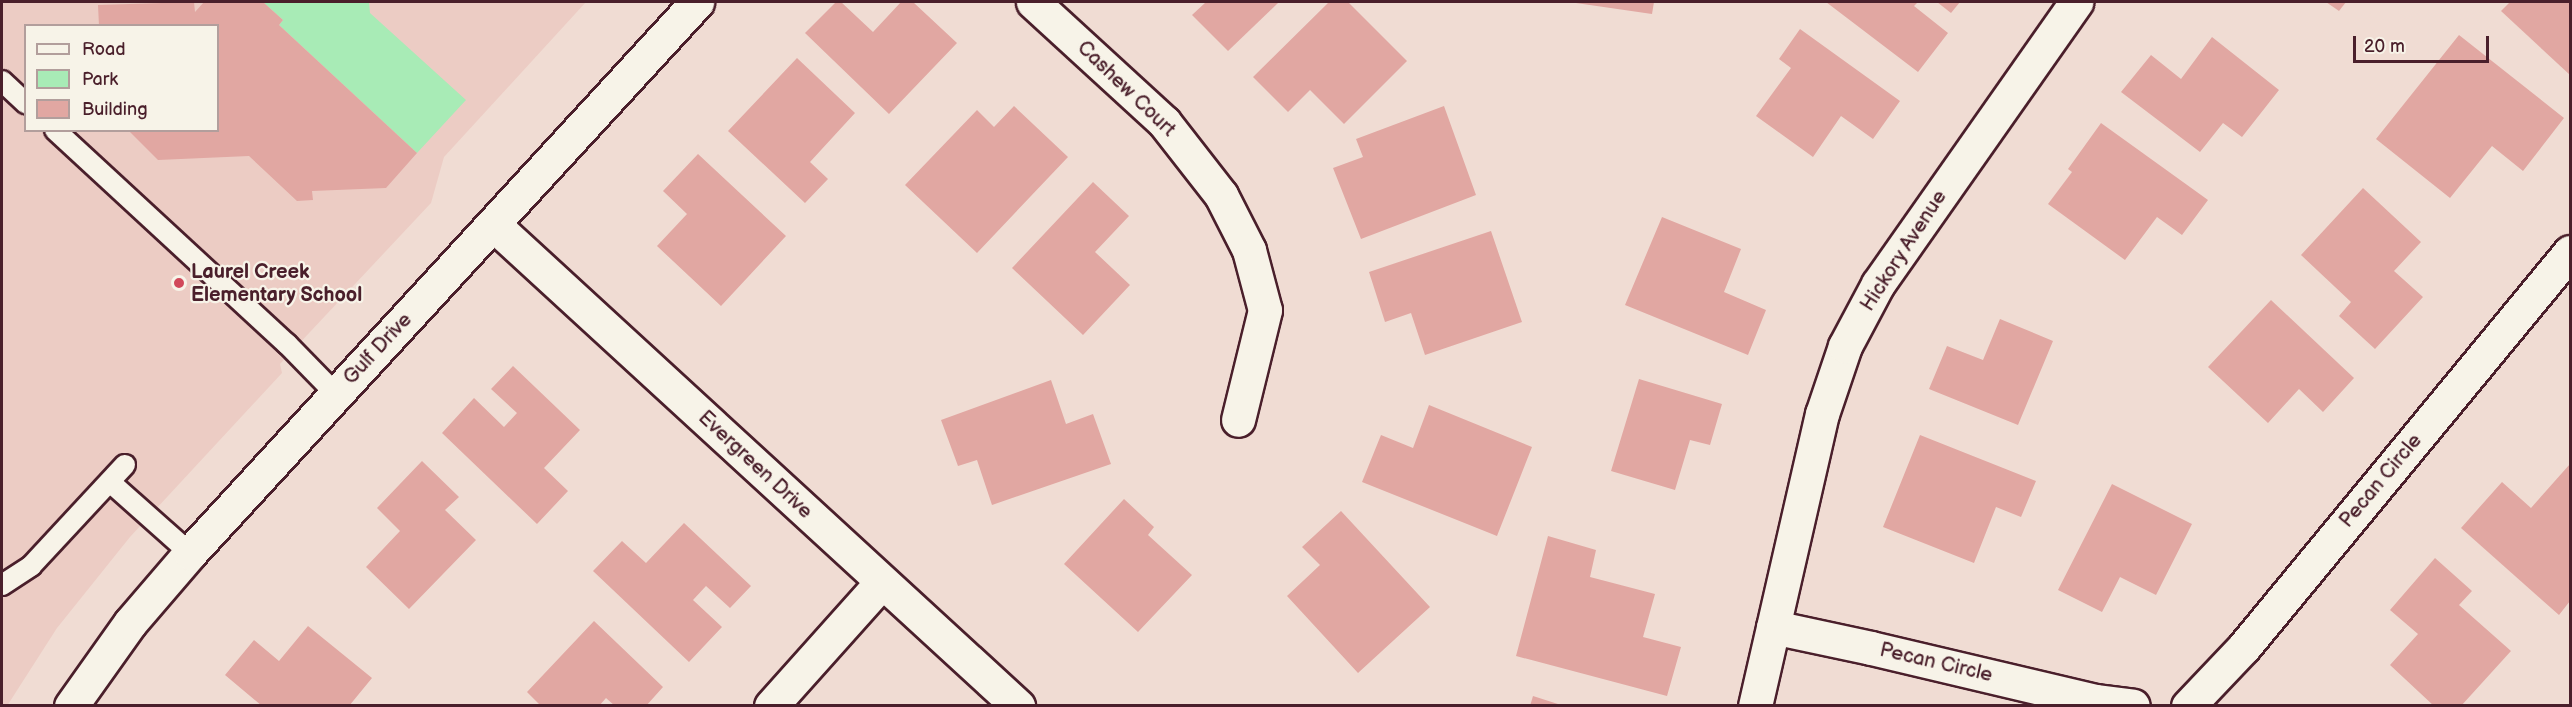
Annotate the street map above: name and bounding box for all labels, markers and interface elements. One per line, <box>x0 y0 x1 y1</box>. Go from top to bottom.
legend <box>24 24 219 132</box>
scale bar <box>2356 24 2492 62</box>
street label: Cashew Court <box>1072 36 1180 142</box>
text: 20 m <box>2364 36 2405 57</box>
text: Road <box>82 39 126 60</box>
text: Park <box>82 69 118 90</box>
text: Building <box>82 99 148 120</box>
street label: Hickory Avenue <box>1856 186 1952 316</box>
place label: Laurel Creek Elementary School <box>191 260 363 307</box>
marker: Laurel Creek Elementary School <box>172 276 186 290</box>
street label: Gulf Drive <box>339 308 417 390</box>
street label: Evergreen Drive <box>693 406 817 524</box>
street label: Pecan Circle <box>2335 429 2427 533</box>
street label: Pecan Circle <box>1877 638 1995 688</box>

